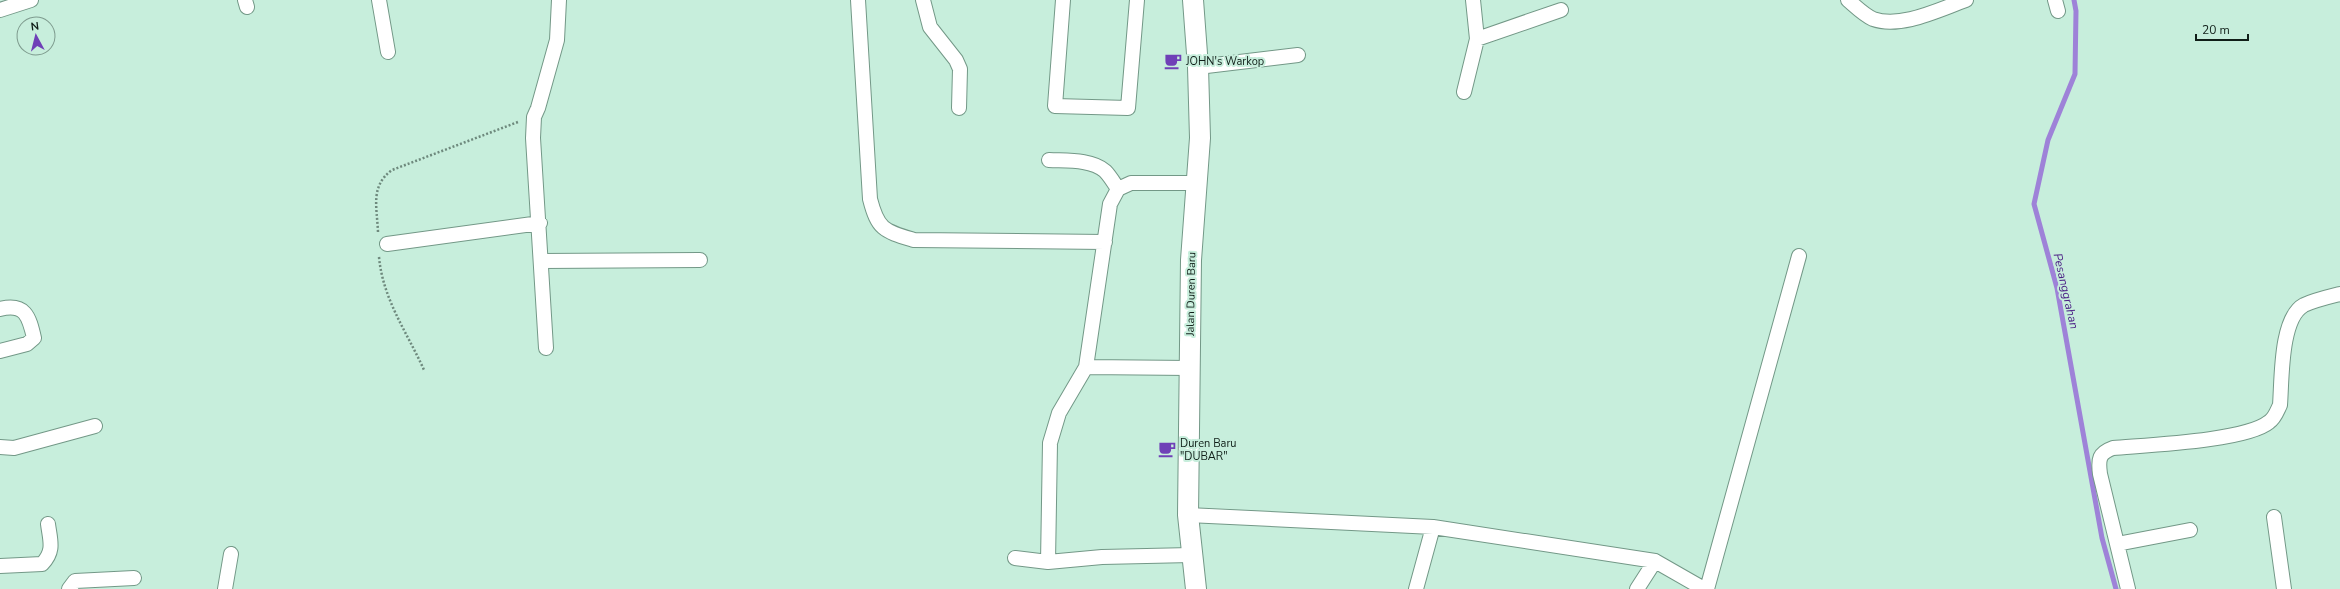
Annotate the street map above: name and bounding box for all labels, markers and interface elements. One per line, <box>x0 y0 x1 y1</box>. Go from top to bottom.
north arrow <box>16 16 56 56</box>
scale bar <box>2196 16 2248 42</box>
text: N <box>30 19 40 35</box>
text: 20 m <box>2202 22 2230 38</box>
cafe icon: JOHN's Warkop <box>1163 51 1183 71</box>
place label: JOHN's Warkop <box>1185 54 1264 69</box>
street label: Jalan Duren Baru <box>1183 252 1199 337</box>
water label: Pesanggrahan <box>2050 252 2083 331</box>
place label: Duren Baru "DUBAR" <box>1180 436 1237 464</box>
cafe icon: Duren Baru "DUBAR" <box>1157 439 1177 459</box>

